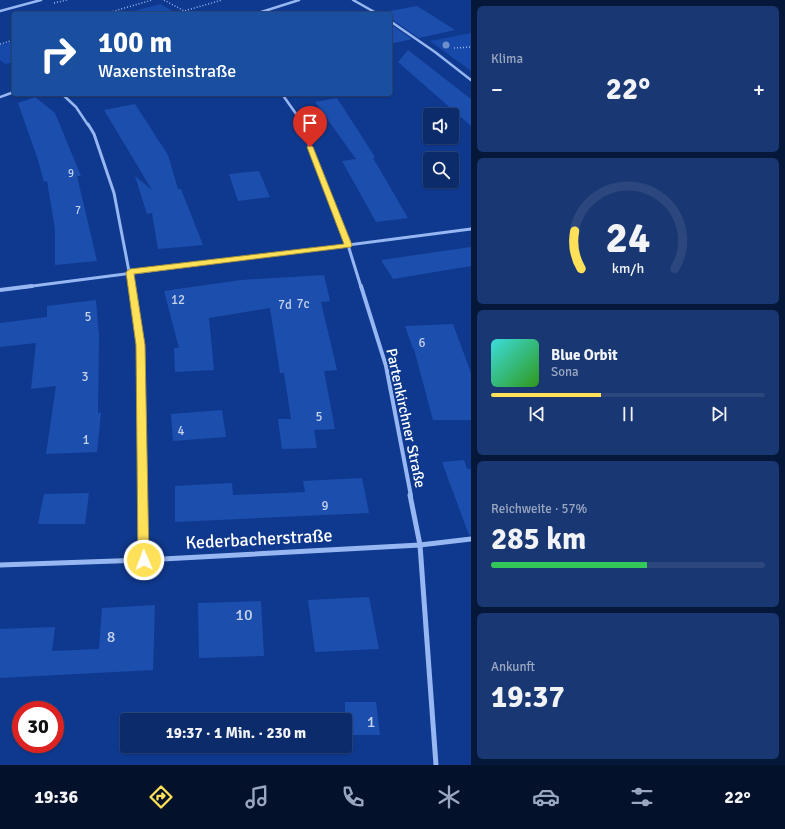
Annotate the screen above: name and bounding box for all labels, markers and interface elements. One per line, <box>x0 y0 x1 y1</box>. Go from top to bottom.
text: 100 m <box>98 26 172 60</box>
icon: right <box>32 28 84 80</box>
text: Klima <box>491 51 523 67</box>
text: Waxensteinstraße <box>98 60 236 82</box>
text: 22° <box>606 71 650 108</box>
text: − <box>491 76 503 103</box>
text: + <box>753 76 765 103</box>
pin <box>293 106 327 147</box>
map controls <box>423 108 459 188</box>
button: sound <box>423 108 459 144</box>
icon: arrive <box>299 112 321 134</box>
button: search <box>423 152 459 188</box>
house number: 9 <box>68 167 74 180</box>
house number: 7 <box>75 204 81 217</box>
text: 24 <box>606 212 650 263</box>
text: km/h <box>612 259 644 276</box>
house number: 12 <box>171 292 185 308</box>
house number: 7c <box>296 296 310 312</box>
house number: 7d <box>278 297 292 313</box>
house number: 5 <box>84 309 92 325</box>
house number: 6 <box>418 335 426 351</box>
street label: Partenkirchner Straße <box>382 346 430 490</box>
text: Blue Orbit <box>551 346 618 364</box>
text: Sona <box>551 364 579 380</box>
house number: 3 <box>81 369 89 385</box>
icon: previous <box>526 403 548 425</box>
icon: pause <box>617 403 639 425</box>
icon: next <box>708 403 730 425</box>
house number: 5 <box>315 409 323 425</box>
house number: 4 <box>177 423 185 439</box>
house number: 1 <box>82 432 90 448</box>
house number: 9 <box>321 498 329 514</box>
text: Reichweite · 57% <box>491 501 587 517</box>
text: 285 km <box>491 521 586 558</box>
street label: Kederbacherstraße <box>185 524 333 554</box>
position arrow <box>123 539 165 581</box>
house number: 10 <box>235 605 253 625</box>
house number: 8 <box>107 627 115 647</box>
text: Ankunft <box>491 659 535 675</box>
text: 19:37 <box>491 679 565 716</box>
speed limit sign: 30 <box>12 701 64 753</box>
house number: 1 <box>367 712 375 732</box>
text: 19:37 · 1 Min. · 230 m <box>166 724 306 742</box>
icon: directions <box>147 783 175 811</box>
icon: music <box>243 783 271 811</box>
icon: phone <box>339 783 367 811</box>
icon: climate <box>435 783 463 811</box>
icon: car <box>532 783 560 811</box>
icon: filters <box>628 783 656 811</box>
text: 19:36 <box>34 786 78 808</box>
text: 22° <box>724 786 751 808</box>

